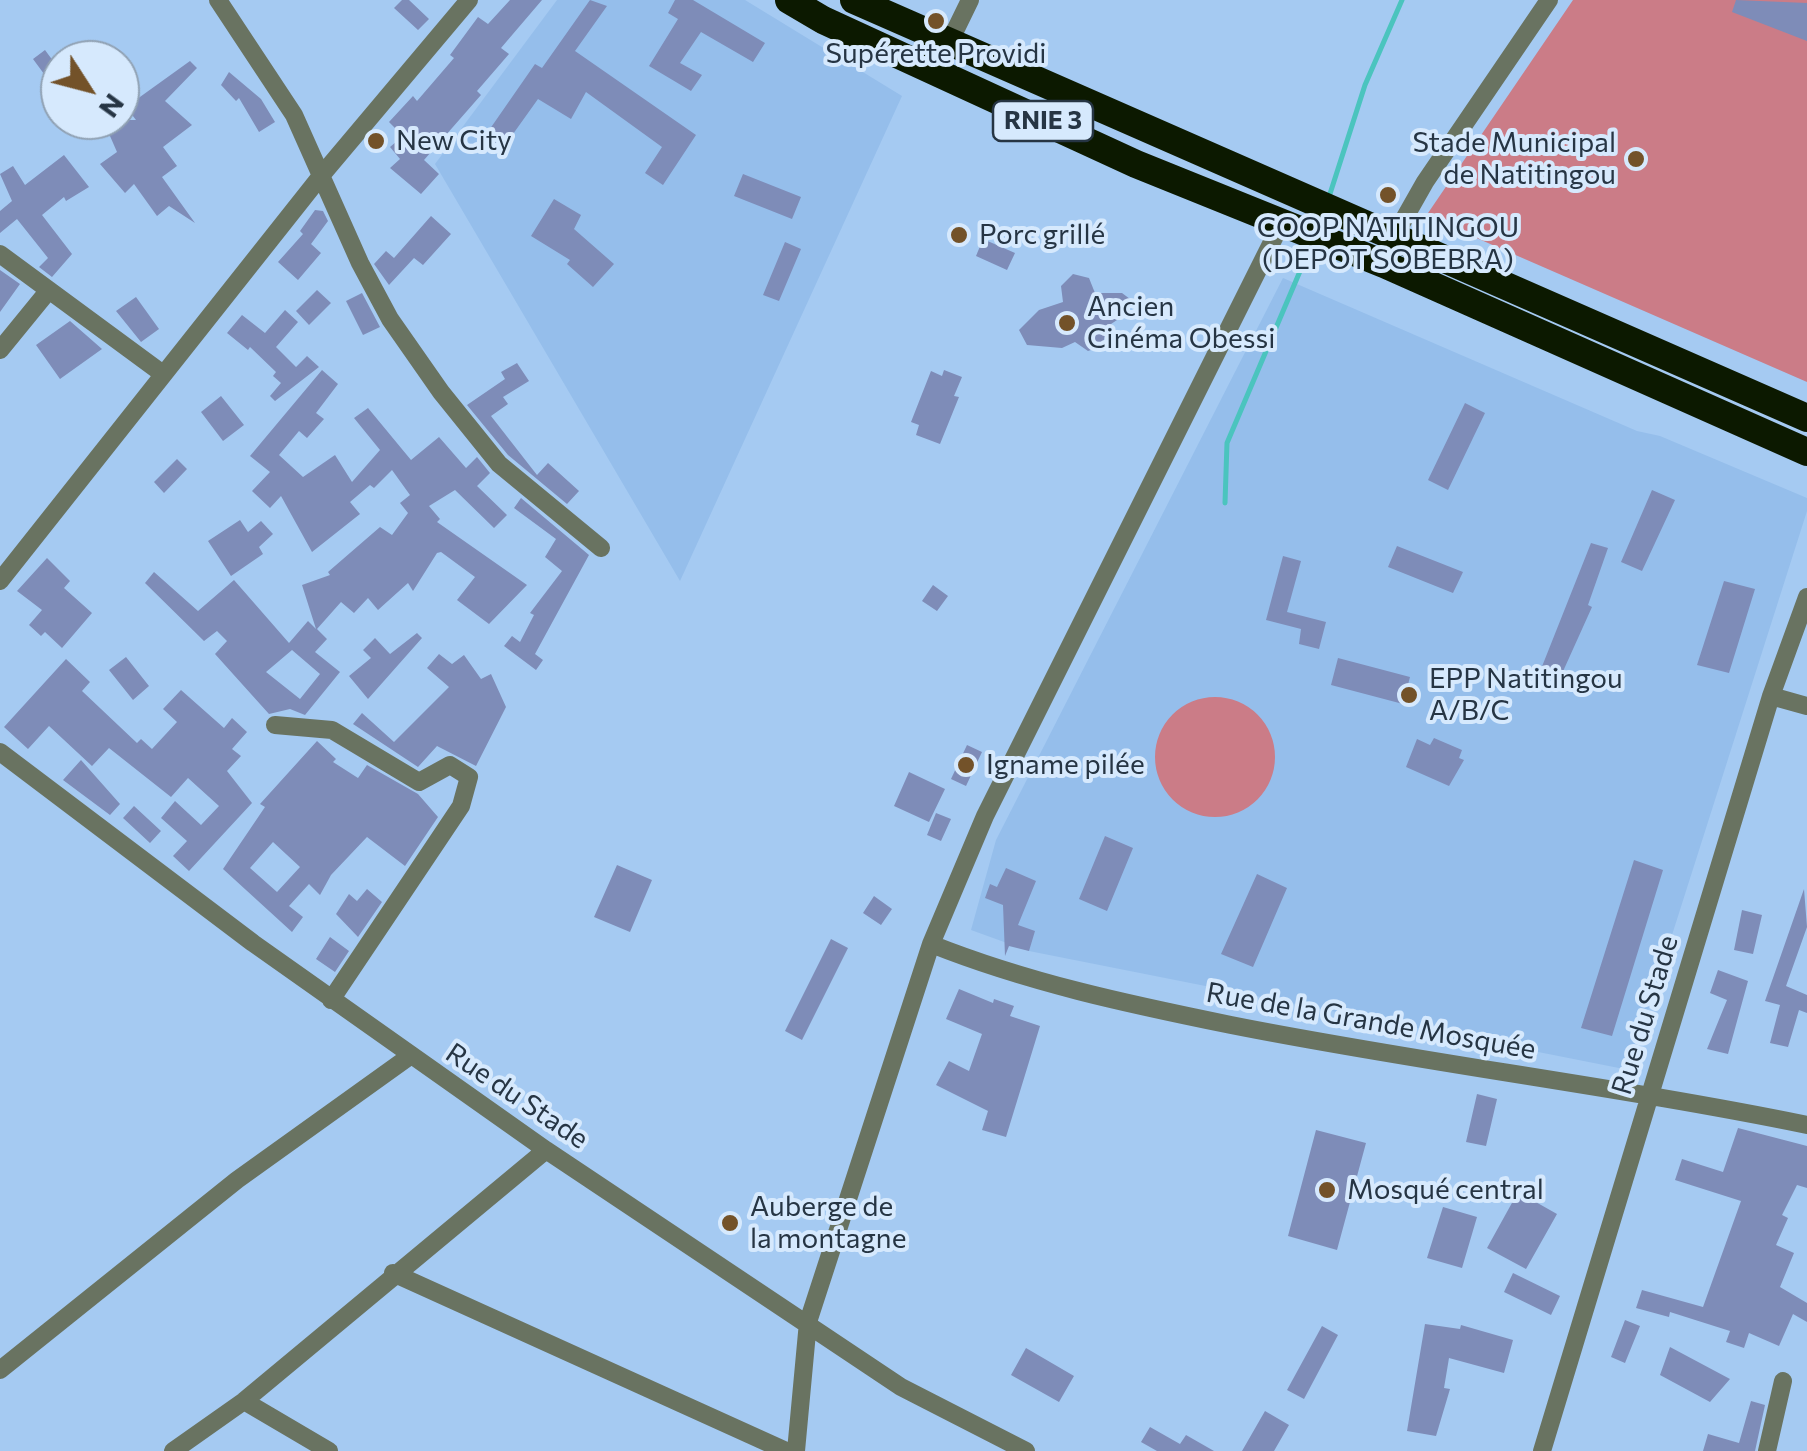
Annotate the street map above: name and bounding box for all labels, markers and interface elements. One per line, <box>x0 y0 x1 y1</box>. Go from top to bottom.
marker: Supérette Providi <box>925 10 947 32</box>
place label: Supérette Providi <box>826 37 1046 71</box>
north arrow <box>40 40 140 140</box>
text: N <box>93 88 133 125</box>
road number: RNIE 3 <box>993 101 1093 141</box>
place label: New City <box>396 124 512 158</box>
place label: Stade Municipal de Natitingou <box>1412 126 1616 192</box>
marker: New City <box>365 130 387 152</box>
marker: Stade Municipal de Natitingou <box>1625 148 1647 170</box>
marker: COOP NATITINGOU (DEPOT SOBEBRA) <box>1377 184 1399 206</box>
place label: COOP NATITINGOU (DEPOT SOBEBRA) <box>1257 211 1519 277</box>
place label: Porc grillé <box>979 218 1105 252</box>
marker: Porc grillé <box>948 224 970 246</box>
place label: Ancien Cinéma Obessi <box>1087 290 1275 356</box>
marker: Ancien Cinéma Obessi <box>1056 312 1078 334</box>
place label: EPP Natitingou A/B/C <box>1429 662 1623 728</box>
marker: EPP Natitingou A/B/C <box>1398 684 1420 706</box>
place label: Igname pilée <box>986 748 1145 782</box>
marker: Igname pilée <box>955 754 977 776</box>
street label: Rue du Stade <box>1605 931 1685 1099</box>
street label: Rue de la Grande Mosquée <box>1204 975 1538 1067</box>
street label: Rue du Stade <box>439 1036 595 1156</box>
place label: Mosqué central <box>1347 1173 1544 1207</box>
marker: Mosqué central <box>1316 1179 1338 1201</box>
place label: Auberge de la montagne <box>750 1190 906 1256</box>
marker: Auberge de la montagne <box>719 1212 741 1234</box>

